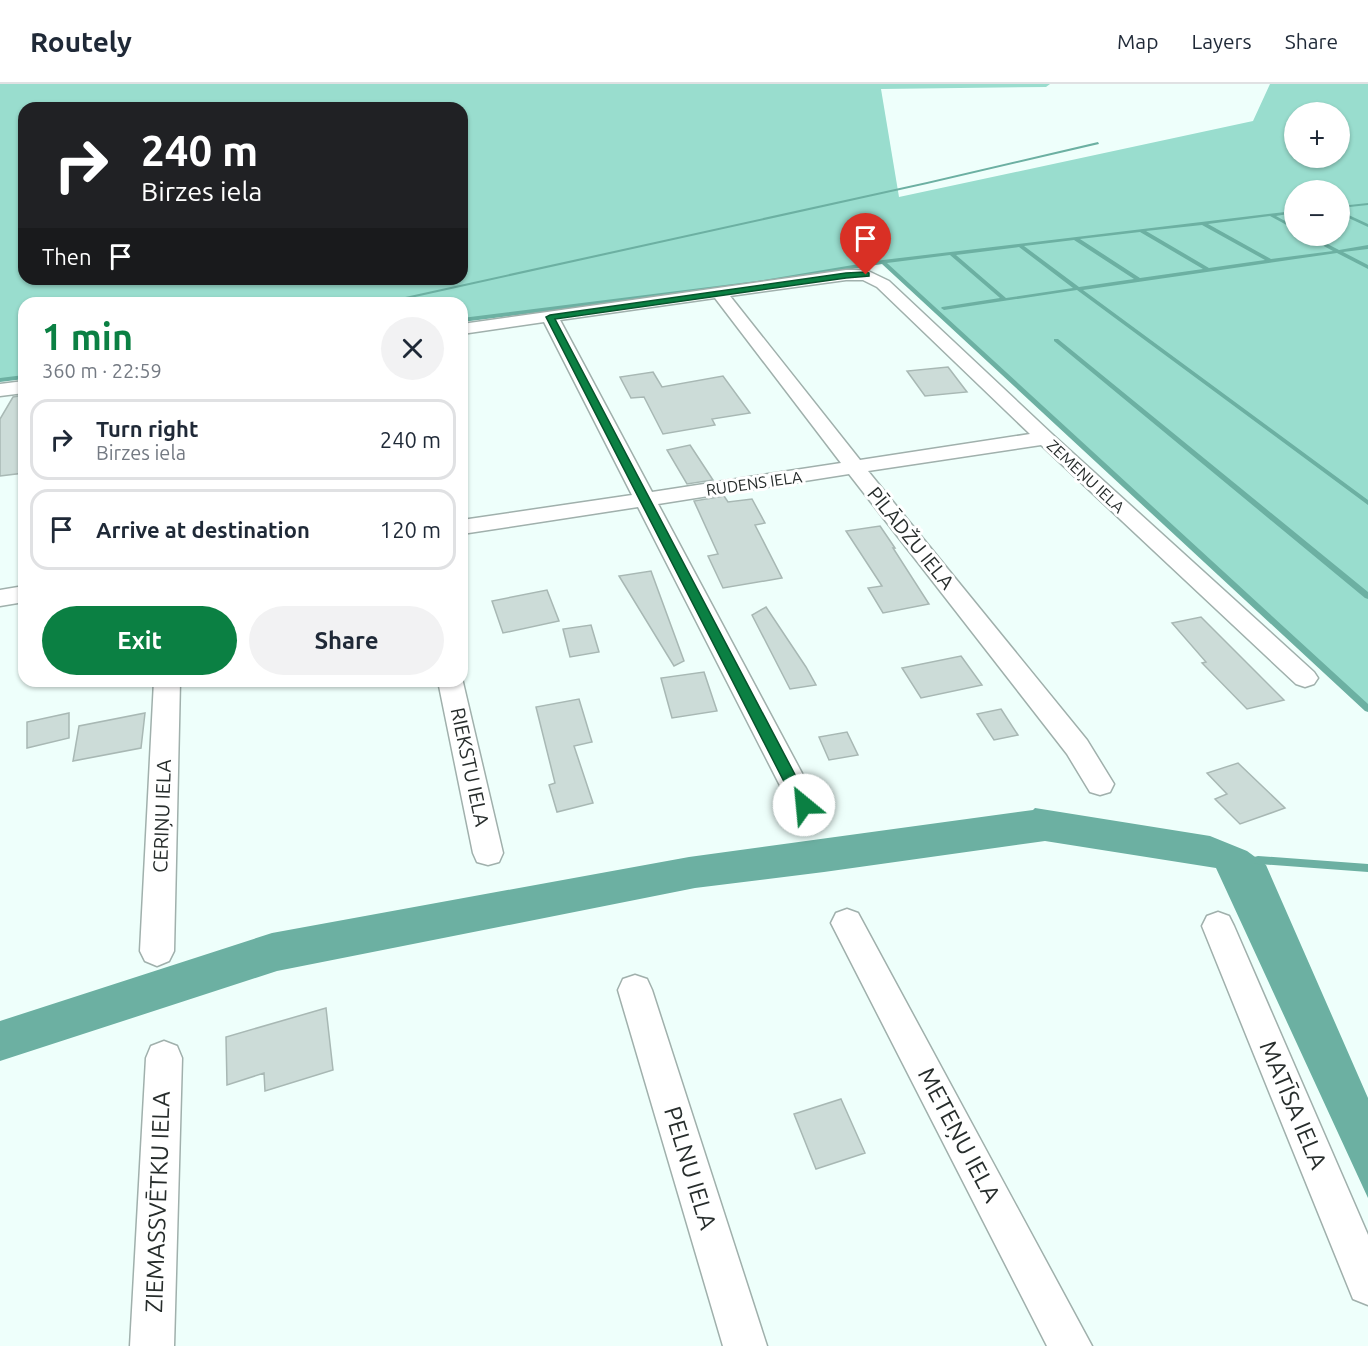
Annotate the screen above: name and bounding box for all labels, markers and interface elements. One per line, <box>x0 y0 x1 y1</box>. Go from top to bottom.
text: Routely <box>30 26 132 57</box>
text: Map <box>1117 29 1158 53</box>
text: Layers <box>1191 29 1252 53</box>
text: Share <box>1285 29 1338 53</box>
map controls <box>1284 102 1350 246</box>
button: + <box>1284 102 1350 168</box>
icon: right <box>42 126 120 204</box>
text: 240 m <box>141 127 258 174</box>
text: Birzes iela <box>141 176 262 206</box>
button: − <box>1284 180 1350 246</box>
pin <box>840 213 891 275</box>
icon: arrive <box>849 222 882 255</box>
icon: arrive <box>104 240 137 273</box>
text: Then <box>42 244 92 269</box>
text: 1 min <box>42 316 133 357</box>
button: close <box>381 317 444 380</box>
text: 360 m · 22:59 <box>42 359 162 382</box>
text: Turn right <box>96 416 198 441</box>
icon: right <box>45 423 78 456</box>
text: 240 m <box>380 427 441 452</box>
street label: ZEMEŅU IELA <box>1044 436 1129 517</box>
text: Birzes iela <box>96 441 186 464</box>
street label: RUDENS IELA <box>705 467 804 499</box>
street label: PĪLĀDŽU IELA <box>863 482 960 593</box>
icon: arrive <box>45 513 78 546</box>
text: Arrive at destination <box>96 517 310 542</box>
text: 120 m <box>380 517 441 542</box>
button: Exit <box>42 606 237 675</box>
button: Share <box>249 606 444 675</box>
street label: RIEKSTU IELA <box>447 705 494 828</box>
street label: CERIŅU IELA <box>148 759 175 873</box>
position arrow <box>772 773 836 837</box>
street label: MATĪSA IELA <box>1254 1037 1333 1173</box>
street label: METEŅU IELA <box>913 1063 1006 1207</box>
street label: ZIEMASSVĒTKU IELA <box>140 1090 175 1313</box>
street label: PELNU IELA <box>659 1103 722 1233</box>

